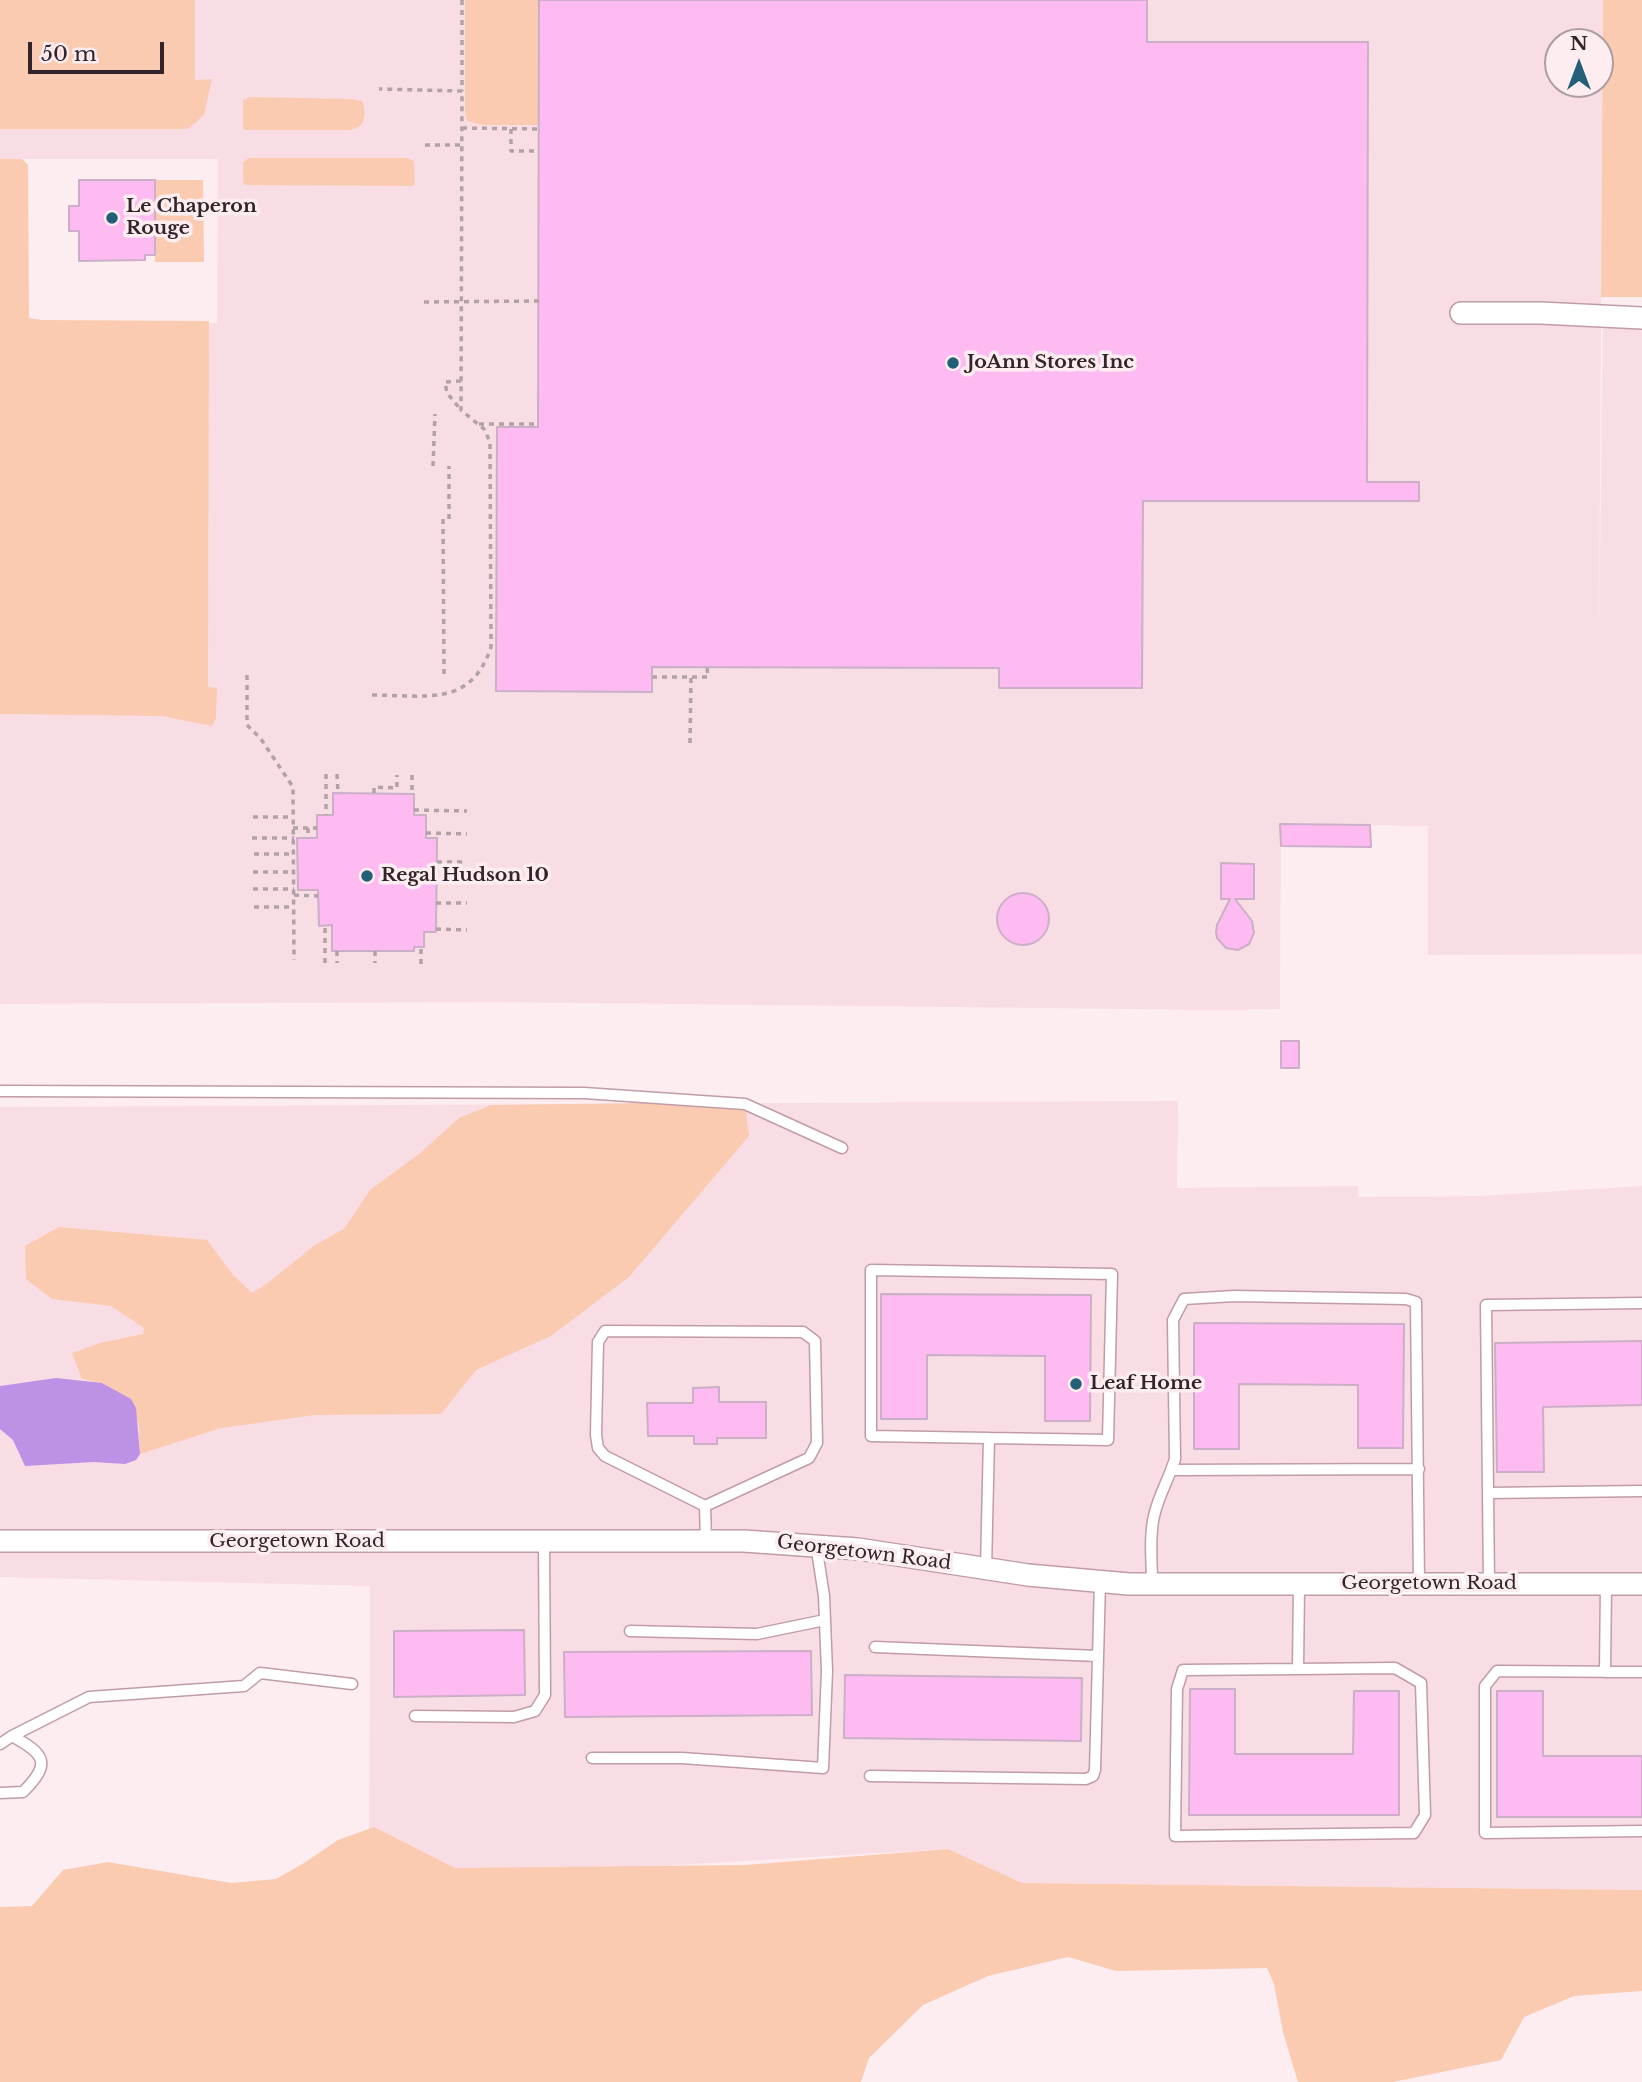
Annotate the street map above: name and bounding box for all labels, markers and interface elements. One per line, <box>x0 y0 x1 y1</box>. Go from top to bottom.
scale bar <box>32 28 168 72</box>
north arrow <box>1544 28 1614 98</box>
text: N <box>1570 32 1588 55</box>
text: 50 m <box>41 41 96 67</box>
place label: Le Chaperon Rouge <box>126 196 257 240</box>
marker: Le Chaperon Rouge <box>104 210 120 226</box>
place label: JoAnn Stores Inc <box>967 352 1134 374</box>
marker: JoAnn Stores Inc <box>945 355 961 371</box>
place label: Regal Hudson 10 <box>381 865 549 887</box>
marker: Regal Hudson 10 <box>359 868 375 884</box>
place label: Leaf Home <box>1090 1373 1202 1395</box>
marker: Leaf Home <box>1068 1376 1084 1392</box>
street label: Georgetown Road <box>209 1531 385 1553</box>
street label: Georgetown Road <box>775 1531 953 1575</box>
street label: Georgetown Road <box>1341 1573 1517 1595</box>

